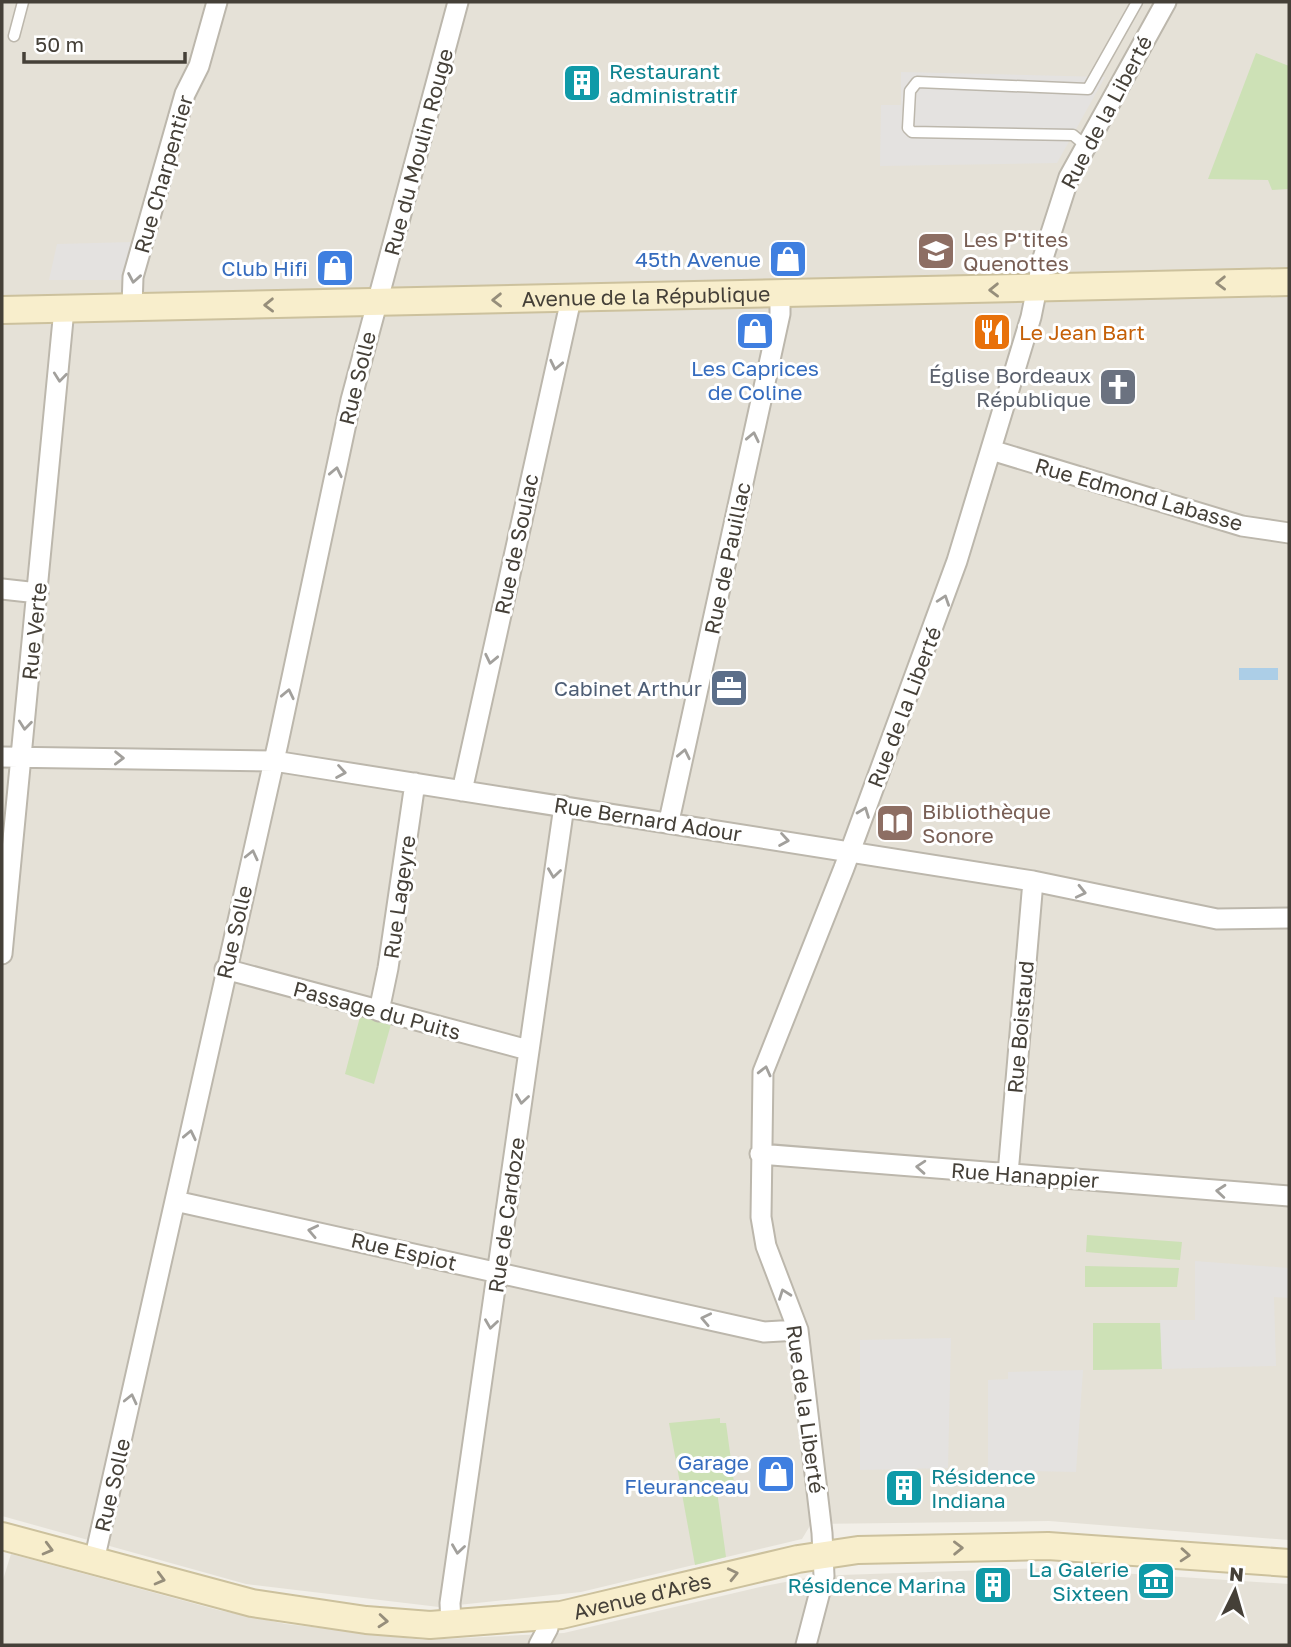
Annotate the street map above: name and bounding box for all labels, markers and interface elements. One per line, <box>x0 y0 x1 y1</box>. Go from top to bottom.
scale bar <box>24 21 186 65</box>
text: 50 m <box>35 31 84 57</box>
street label: Rue de la Liberté <box>1055 31 1157 193</box>
street label: Rue du Moulin Rouge <box>378 46 458 258</box>
place label: Restaurant administratif <box>609 58 738 108</box>
building icon: Restaurant administratif <box>561 62 603 104</box>
street label: Rue Charpentier <box>128 92 198 256</box>
place label: Les P'tites Quenottes <box>963 226 1069 276</box>
school or university icon: Les P'tites Quenottes <box>915 230 957 272</box>
shop icon: 45th Avenue <box>767 238 809 280</box>
place label: 45th Avenue <box>635 246 761 272</box>
shop icon: Club Hifi <box>314 247 356 289</box>
place label: Club Hifi <box>221 255 308 281</box>
one-way arrow <box>127 272 142 284</box>
one-way arrow <box>1215 276 1226 291</box>
street label: Avenue de la République <box>521 280 770 312</box>
one-way arrow <box>988 282 999 297</box>
one-way arrow <box>491 292 501 308</box>
one-way arrow <box>264 297 275 312</box>
shop icon: Les Caprices de Coline <box>734 310 776 352</box>
restaurant icon: Le Jean Bart <box>971 311 1013 353</box>
place label: Le Jean Bart <box>1019 319 1145 345</box>
street label: Rue Solle <box>333 329 381 427</box>
place label: Les Caprices de Coline <box>691 355 819 405</box>
one-way arrow <box>549 359 564 371</box>
place label: Église Bordeaux République <box>929 362 1091 412</box>
church icon: Église Bordeaux République <box>1097 366 1139 408</box>
one-way arrow <box>52 371 67 383</box>
one-way arrow <box>745 431 760 443</box>
street label: Rue Edmond Labasse <box>1032 452 1246 536</box>
one-way arrow <box>327 466 342 478</box>
street label: Rue de Soulac <box>488 471 544 617</box>
street label: Rue de Pauillac <box>698 480 756 636</box>
street label: Rue Verte <box>16 581 52 681</box>
one-way arrow <box>936 594 950 606</box>
street label: Rue de la Liberté <box>861 623 947 791</box>
one-way arrow <box>485 653 499 665</box>
office icon: Cabinet Arthur <box>708 667 750 709</box>
place label: Cabinet Arthur <box>554 675 702 701</box>
one-way arrow <box>280 688 295 700</box>
one-way arrow <box>17 719 32 731</box>
one-way arrow <box>675 749 690 761</box>
one-way arrow <box>114 750 125 766</box>
one-way arrow <box>336 764 347 779</box>
street label: Rue Bernard Adour <box>552 791 744 847</box>
place label: Bibliothèque Sonore <box>922 798 1051 848</box>
library icon: Bibliothèque Sonore <box>874 802 916 844</box>
one-way arrow <box>855 807 869 819</box>
one-way arrow <box>778 832 790 847</box>
street label: Rue Lageyre <box>377 833 421 961</box>
one-way arrow <box>244 849 258 861</box>
one-way arrow <box>547 868 562 879</box>
street label: Rue Solle <box>211 883 257 981</box>
one-way arrow <box>1075 883 1087 898</box>
street label: Rue Boistaud <box>1001 959 1039 1095</box>
street label: Passage du Puits <box>290 975 464 1045</box>
one-way arrow <box>757 1065 771 1077</box>
one-way arrow <box>514 1093 529 1104</box>
one-way arrow <box>181 1129 196 1141</box>
street label: Rue de Cardoze <box>482 1136 530 1294</box>
street label: Rue Hanappier <box>950 1157 1100 1193</box>
one-way arrow <box>915 1160 926 1175</box>
one-way arrow <box>1215 1184 1226 1199</box>
one-way arrow <box>307 1224 319 1239</box>
street label: Rue Espiot <box>349 1226 459 1276</box>
one-way arrow <box>779 1288 793 1300</box>
one-way arrow <box>700 1313 712 1327</box>
one-way arrow <box>483 1318 498 1330</box>
street label: Rue de la Liberté <box>781 1323 831 1495</box>
one-way arrow <box>123 1393 137 1405</box>
street label: Rue Solle <box>89 1436 135 1534</box>
place label: Garage Fleuranceau <box>624 1449 749 1499</box>
shop icon: Garage Fleuranceau <box>755 1453 797 1495</box>
place label: Résidence Indiana <box>931 1463 1036 1513</box>
building icon: Résidence Indiana <box>883 1467 925 1509</box>
one-way arrow <box>953 1540 964 1556</box>
one-way arrow <box>42 1541 54 1555</box>
one-way arrow <box>450 1543 465 1555</box>
one-way arrow <box>1180 1547 1191 1562</box>
place label: La Galerie Sixteen <box>1028 1556 1129 1606</box>
north arrow <box>1200 1556 1270 1626</box>
museum icon: La Galerie Sixteen <box>1135 1560 1177 1602</box>
text: N <box>1228 1561 1245 1586</box>
building icon: Résidence Marina <box>972 1564 1014 1606</box>
street label: Avenue d'Arès <box>571 1567 714 1625</box>
one-way arrow <box>727 1568 739 1583</box>
one-way arrow <box>153 1571 165 1585</box>
place label: Résidence Marina <box>788 1572 966 1598</box>
one-way arrow <box>378 1613 389 1628</box>

